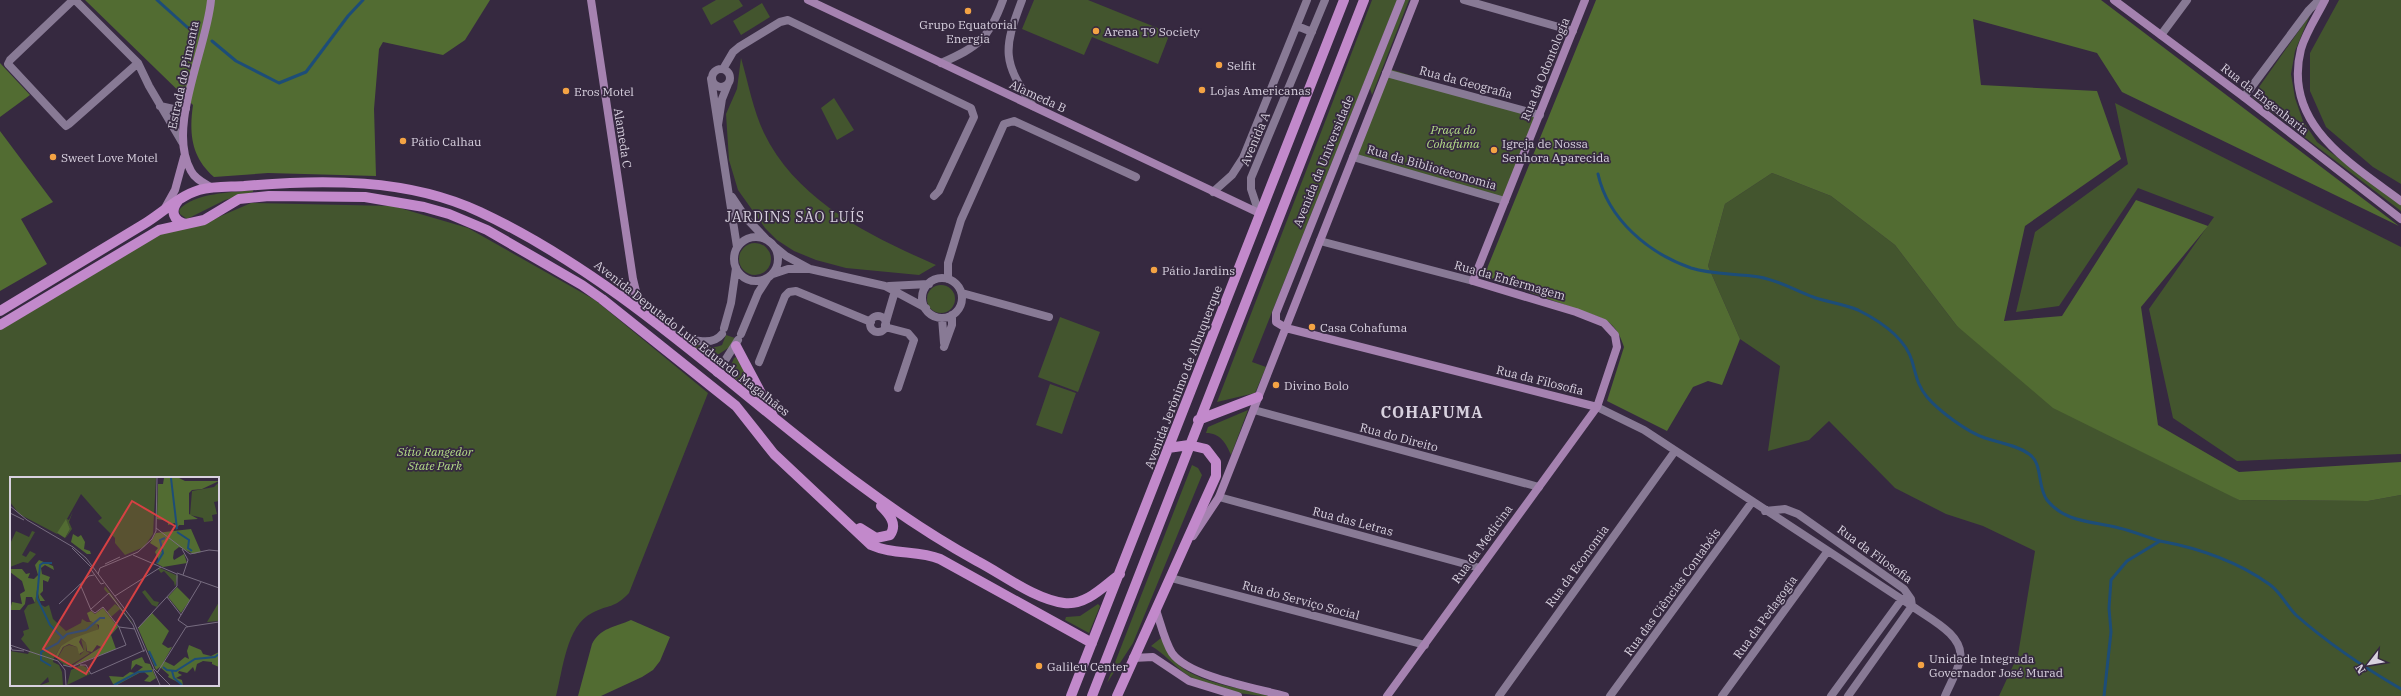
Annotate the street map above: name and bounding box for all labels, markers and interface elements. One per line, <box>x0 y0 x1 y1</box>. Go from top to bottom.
marker: Grupo Equatorial Energia <box>963 6 973 16</box>
street label: Rua da Odontologia <box>1517 15 1573 123</box>
place label: Grupo Equatorial Energia <box>919 17 1017 46</box>
street label: Estrada do Pimenta <box>164 19 202 131</box>
place label: Arena T9 Society <box>1104 24 1200 39</box>
marker: Arena T9 Society <box>1091 26 1101 36</box>
place label: Selfit <box>1227 58 1256 73</box>
marker: Selfit <box>1214 60 1224 70</box>
street label: Rua da Engenharia <box>2218 60 2312 138</box>
street label: Rua da Geografia <box>1418 62 1515 102</box>
street label: Alameda B <box>1007 76 1069 116</box>
place label: Lojas Americanas <box>1210 83 1311 98</box>
place label: Eros Motel <box>574 84 634 99</box>
marker: Lojas Americanas <box>1197 85 1207 95</box>
marker: Eros Motel <box>561 86 571 96</box>
street label: Avenida da Universidade <box>1290 93 1356 229</box>
street label: Alameda C <box>611 107 635 169</box>
street label: Avenida A <box>1237 109 1273 168</box>
park label: Praça do Cohafuma <box>1426 122 1480 151</box>
place label: Pátio Calhau <box>411 134 482 149</box>
marker: Pátio Calhau <box>398 136 408 146</box>
place label: Igreja de Nossa Senhora Aparecida <box>1502 136 1610 165</box>
street label: Rua da Biblioteconomia <box>1365 141 1499 193</box>
marker: Igreja de Nossa Senhora Aparecida <box>1489 145 1499 155</box>
place label: Sweet Love Motel <box>61 150 158 165</box>
marker: Sweet Love Motel <box>48 152 58 162</box>
district label: JARDINS SÃO LUÍS <box>725 207 865 226</box>
street label: Avenida Deputado Luís Eduardo Magalhães <box>591 257 793 419</box>
street label: Rua da Enfermagem <box>1453 257 1568 303</box>
place label: Pátio Jardins <box>1162 263 1235 278</box>
marker: Pátio Jardins <box>1149 265 1159 275</box>
street label: Avenida Jerônimo de Albuquerque <box>1141 283 1225 471</box>
place label: Casa Cohafuma <box>1320 320 1408 335</box>
marker: Casa Cohafuma <box>1307 322 1317 332</box>
street label: Rua da Filosofia <box>1495 362 1586 398</box>
place label: Divino Bolo <box>1284 378 1349 393</box>
marker: Divino Bolo <box>1271 380 1281 390</box>
district label: COHAFUMA <box>1381 402 1483 422</box>
street label: Rua do Direito <box>1358 419 1440 455</box>
park label: Sítio Rangedor State Park <box>396 444 474 473</box>
inset map <box>10 477 219 686</box>
street label: Rua da Medicina <box>1448 501 1516 586</box>
street label: Rua das Letras <box>1311 503 1395 539</box>
street label: Rua da Economia <box>1542 522 1612 610</box>
street label: Rua da Filosofia <box>1834 522 1916 587</box>
street label: Rua das Ciências Contabéis <box>1621 525 1723 659</box>
street label: Rua da Pedagogia <box>1730 572 1800 661</box>
street label: Rua do Serviço Social <box>1241 577 1362 623</box>
north arrow <box>2349 644 2389 684</box>
place label: Unidade Integrada Governador José Murad <box>1929 651 2063 680</box>
place label: Galileu Center <box>1047 659 1128 674</box>
marker: Unidade Integrada Governador José Murad <box>1916 660 1926 670</box>
marker: Galileu Center <box>1034 661 1044 671</box>
text: N <box>2352 662 2369 676</box>

